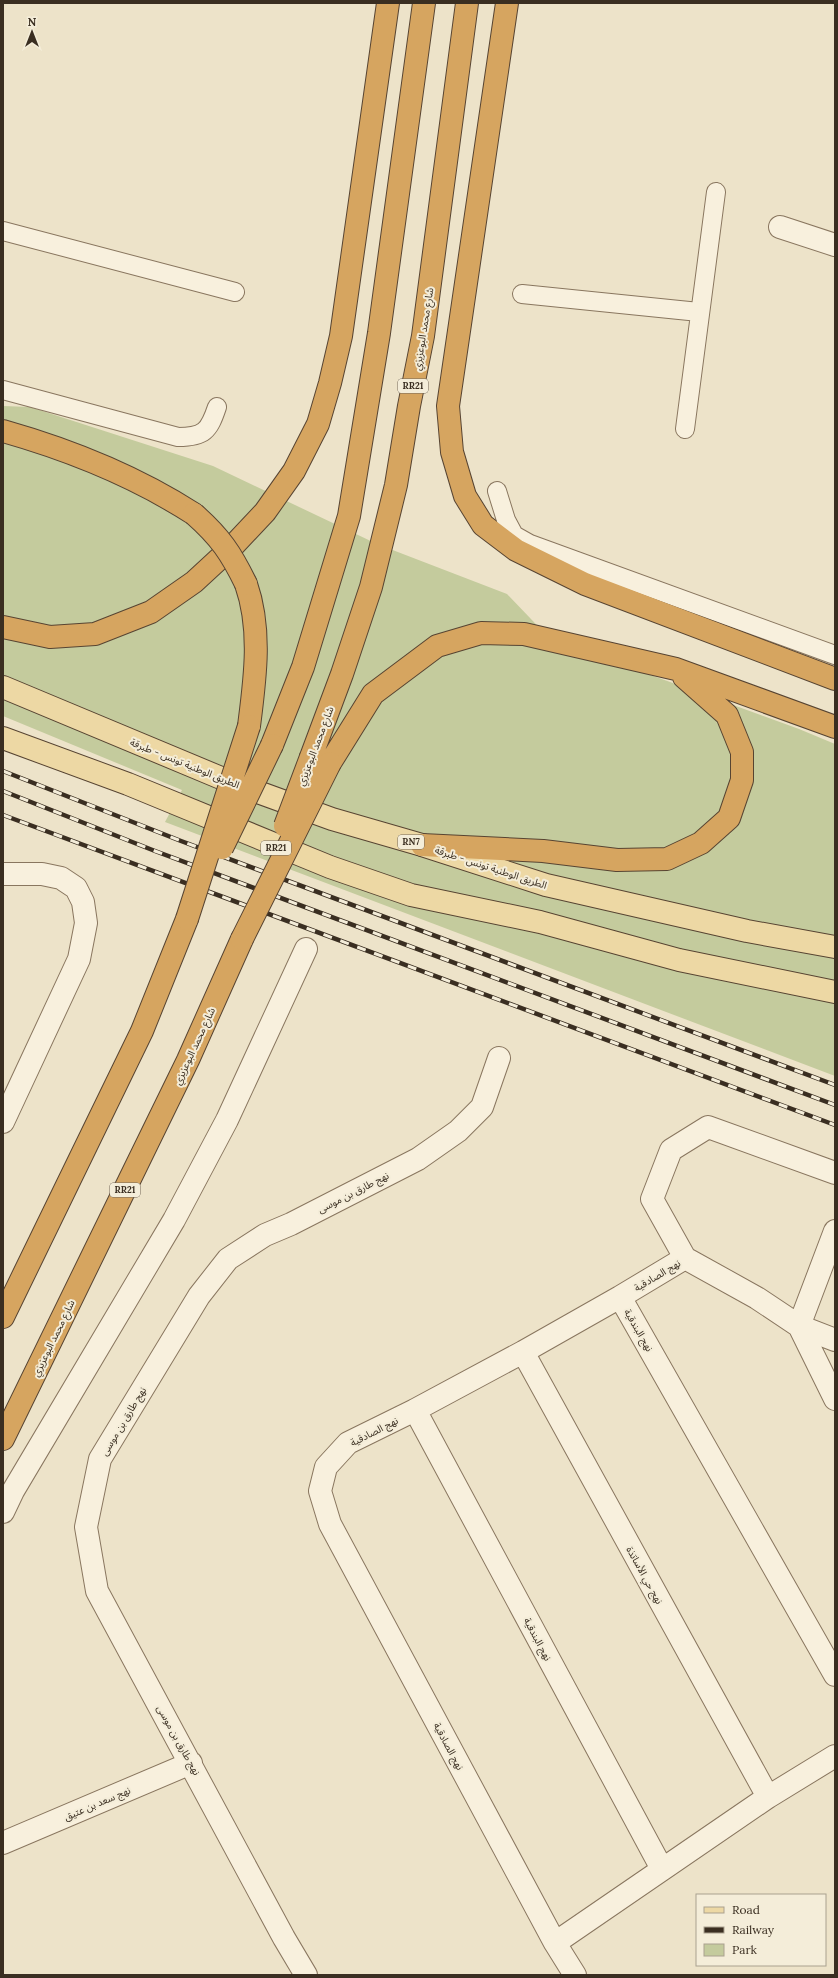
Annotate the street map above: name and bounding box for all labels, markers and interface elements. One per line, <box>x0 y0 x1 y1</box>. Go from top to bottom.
north arrow <box>12 12 52 52</box>
text: N <box>28 15 37 29</box>
street label: شارع محمد البوعزيزي <box>411 287 438 372</box>
road number: RR21 <box>398 379 428 393</box>
street label: شارع محمد البوعزيزي <box>294 705 338 788</box>
street label: الطريق الوطنية تونس - طبرقة <box>128 736 241 791</box>
road number: RN7 <box>398 835 424 849</box>
road number: RR21 <box>261 841 291 855</box>
street label: الطريق الوطنية تونس - طبرقة <box>433 843 548 892</box>
street label: شارع محمد البوعزيزي <box>171 1005 219 1088</box>
street label: نهج طارق بن موسى <box>315 1169 392 1217</box>
road number: RR21 <box>110 1183 140 1197</box>
street label: نهج الصادقية <box>632 1256 684 1295</box>
street label: شارع محمد البوعزيزي <box>29 1298 79 1379</box>
street label: نهج البندقية <box>620 1307 656 1355</box>
street label: نهج طارق بن موسى <box>98 1384 150 1459</box>
street label: نهج الصادقية <box>348 1414 401 1450</box>
street label: نهج حي الأساتذة <box>622 1544 666 1607</box>
street label: نهج البندقية <box>520 1615 554 1664</box>
street label: نهج طارق بن موسى <box>153 1703 203 1778</box>
street label: نهج الصادقية <box>430 1720 467 1773</box>
street label: نهج سعد بن عتيق <box>62 1783 133 1824</box>
legend <box>696 1894 826 1966</box>
text: Road <box>732 1902 760 1917</box>
text: Railway <box>732 1922 775 1937</box>
text: Park <box>732 1942 758 1957</box>

